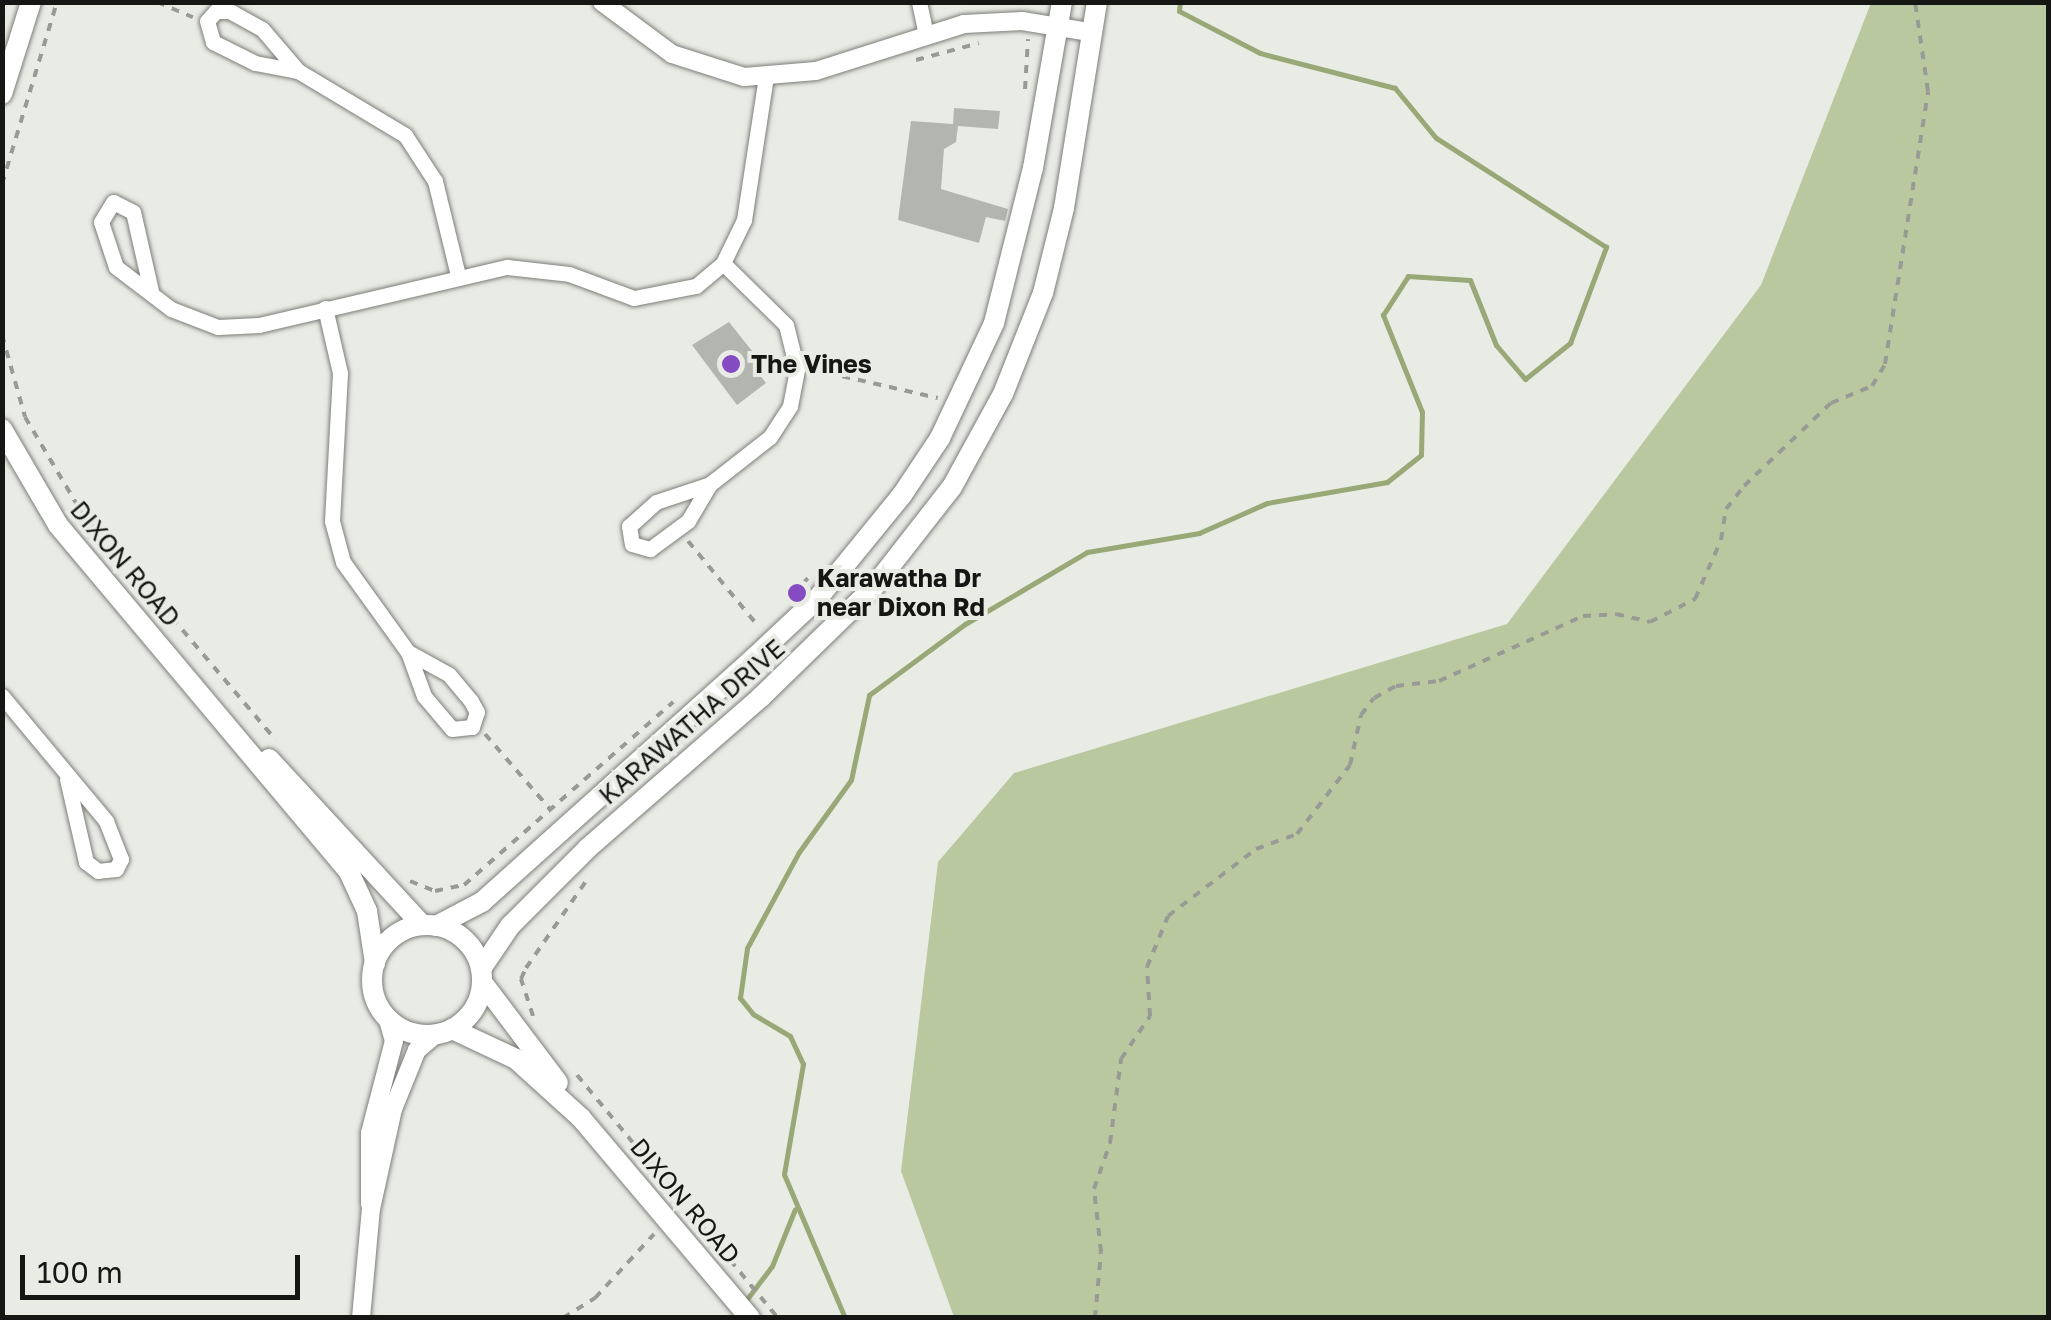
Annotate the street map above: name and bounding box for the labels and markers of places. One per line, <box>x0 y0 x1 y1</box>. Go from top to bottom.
place label: The Vines <box>751 349 872 379</box>
marker: The Vines <box>720 353 742 375</box>
place label: Karawatha Dr near Dixon Rd <box>817 564 985 623</box>
marker: Karawatha Dr near Dixon Rd <box>786 582 808 604</box>

